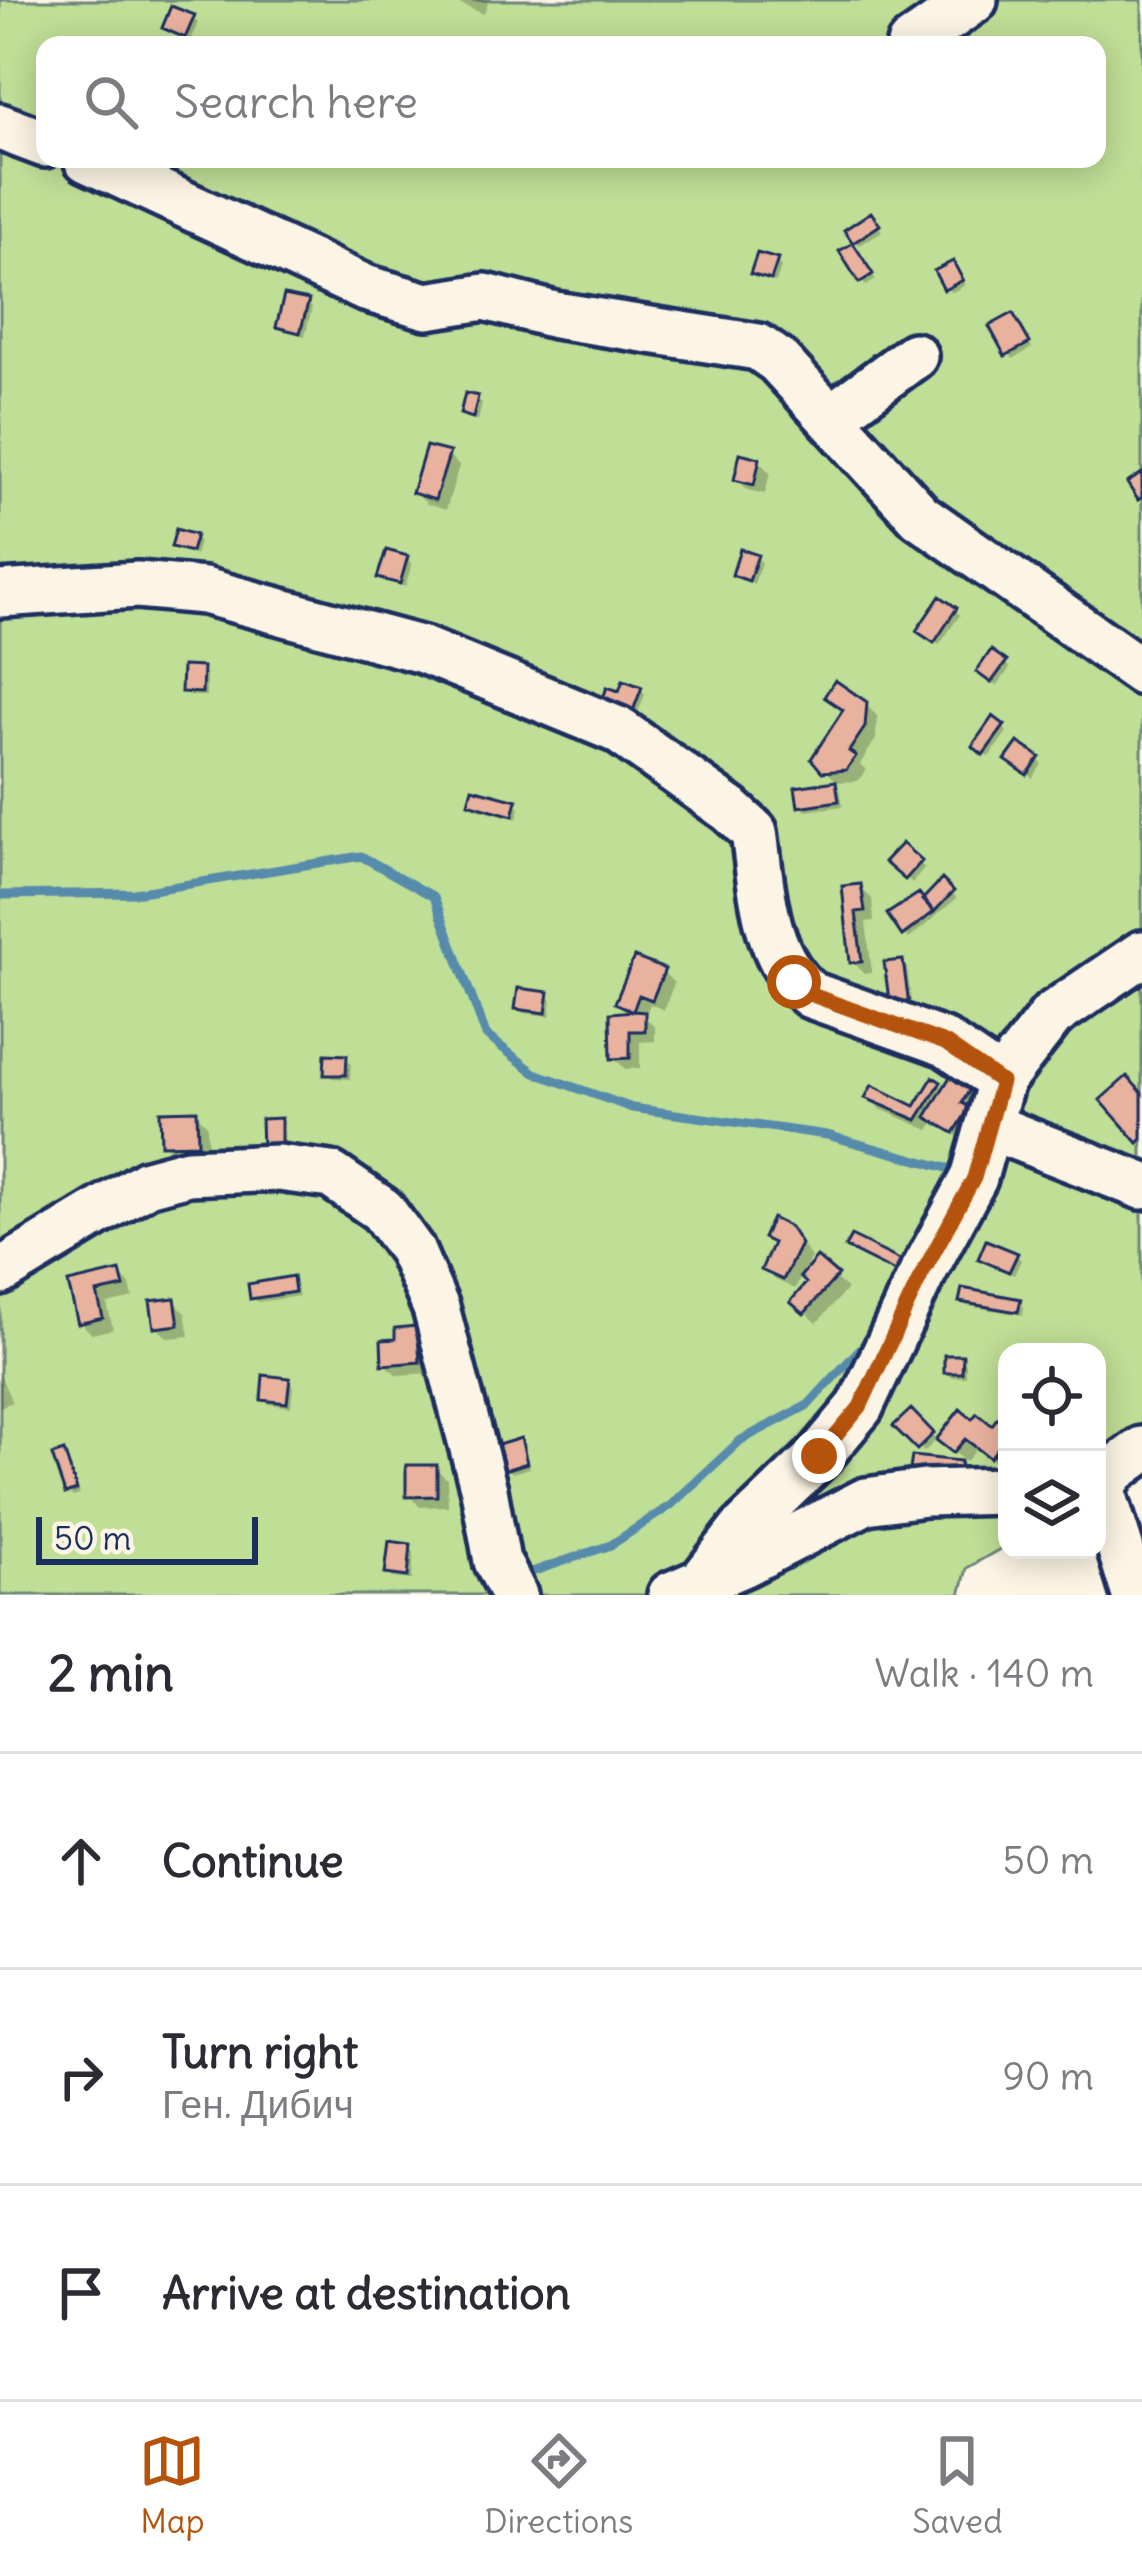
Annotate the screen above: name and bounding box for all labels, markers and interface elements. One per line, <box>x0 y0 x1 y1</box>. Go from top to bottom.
search box <box>36 36 1106 168</box>
icon: search <box>78 69 144 135</box>
text: Search here <box>174 74 418 130</box>
route start <box>767 955 821 1009</box>
map controls <box>998 1343 1106 1559</box>
button: locate <box>998 1343 1106 1451</box>
route end <box>792 1429 846 1483</box>
button: layers <box>998 1451 1106 1559</box>
scale bar <box>36 1511 258 1564</box>
text: 50 m <box>54 1517 131 1559</box>
text: 2 min <box>48 1641 174 1705</box>
text: Walk · 140 m <box>875 1649 1094 1698</box>
icon: ahead <box>48 1828 114 1894</box>
text: Continue <box>162 1833 344 1889</box>
text: 50 m <box>1002 1836 1094 1885</box>
text: Turn right <box>162 2024 358 2080</box>
icon: right <box>48 2044 114 2110</box>
text: 90 m <box>1002 2052 1094 2101</box>
text: Ген. Дибич <box>162 2080 354 2129</box>
icon: arrive <box>48 2260 114 2326</box>
text: Arrive at destination <box>162 2265 571 2321</box>
tab: Map <box>139 2428 205 2542</box>
tab: Directions <box>484 2428 633 2542</box>
tab: Saved <box>912 2428 1003 2542</box>

